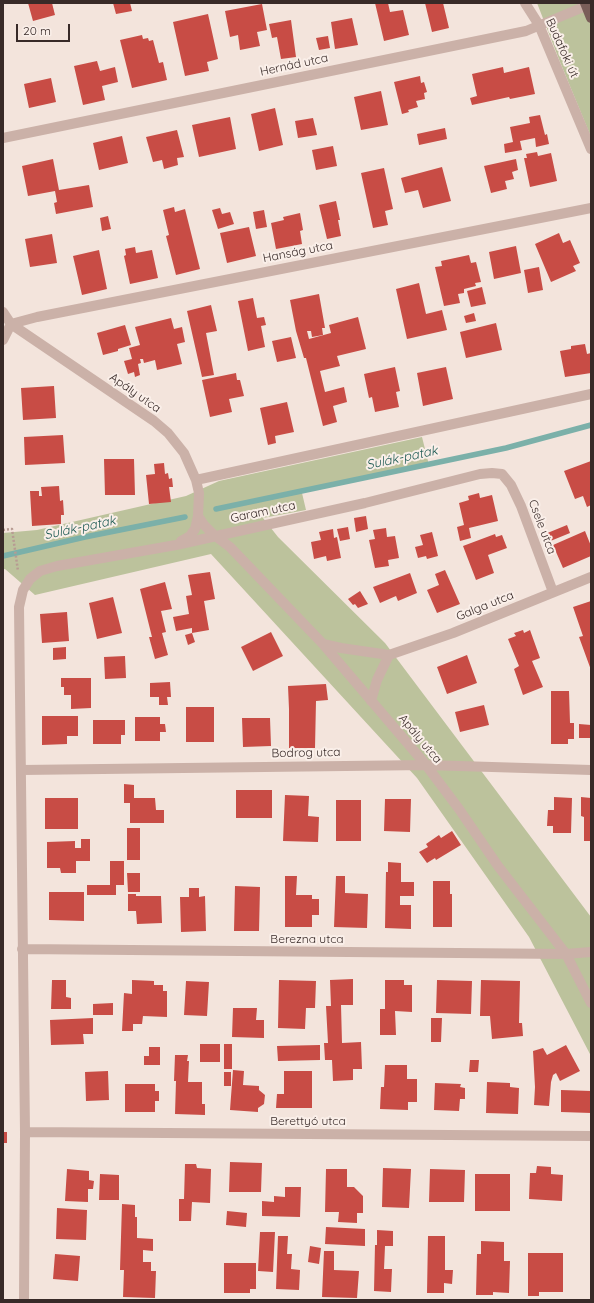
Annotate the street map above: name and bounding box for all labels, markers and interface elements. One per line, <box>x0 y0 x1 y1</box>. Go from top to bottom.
scale bar <box>18 16 72 42</box>
street label: Budafoki út <box>543 16 581 80</box>
text: 20 m <box>23 23 51 38</box>
street label: Hernád utca <box>259 51 329 79</box>
street label: Hanság utca <box>262 238 334 266</box>
street label: Apály utca <box>107 370 163 416</box>
water label: Sulák-patak <box>365 443 439 473</box>
street label: Garam utca <box>229 498 297 526</box>
street label: Csele utca <box>525 498 559 556</box>
water label: Sulák-patak <box>43 513 117 543</box>
street label: Galga utca <box>454 588 516 624</box>
street label: Apály utca <box>395 712 445 766</box>
street label: Bodrog utca <box>271 745 341 761</box>
street label: Berezna utca <box>270 932 344 946</box>
street label: Berettyó utca <box>270 1114 346 1128</box>

